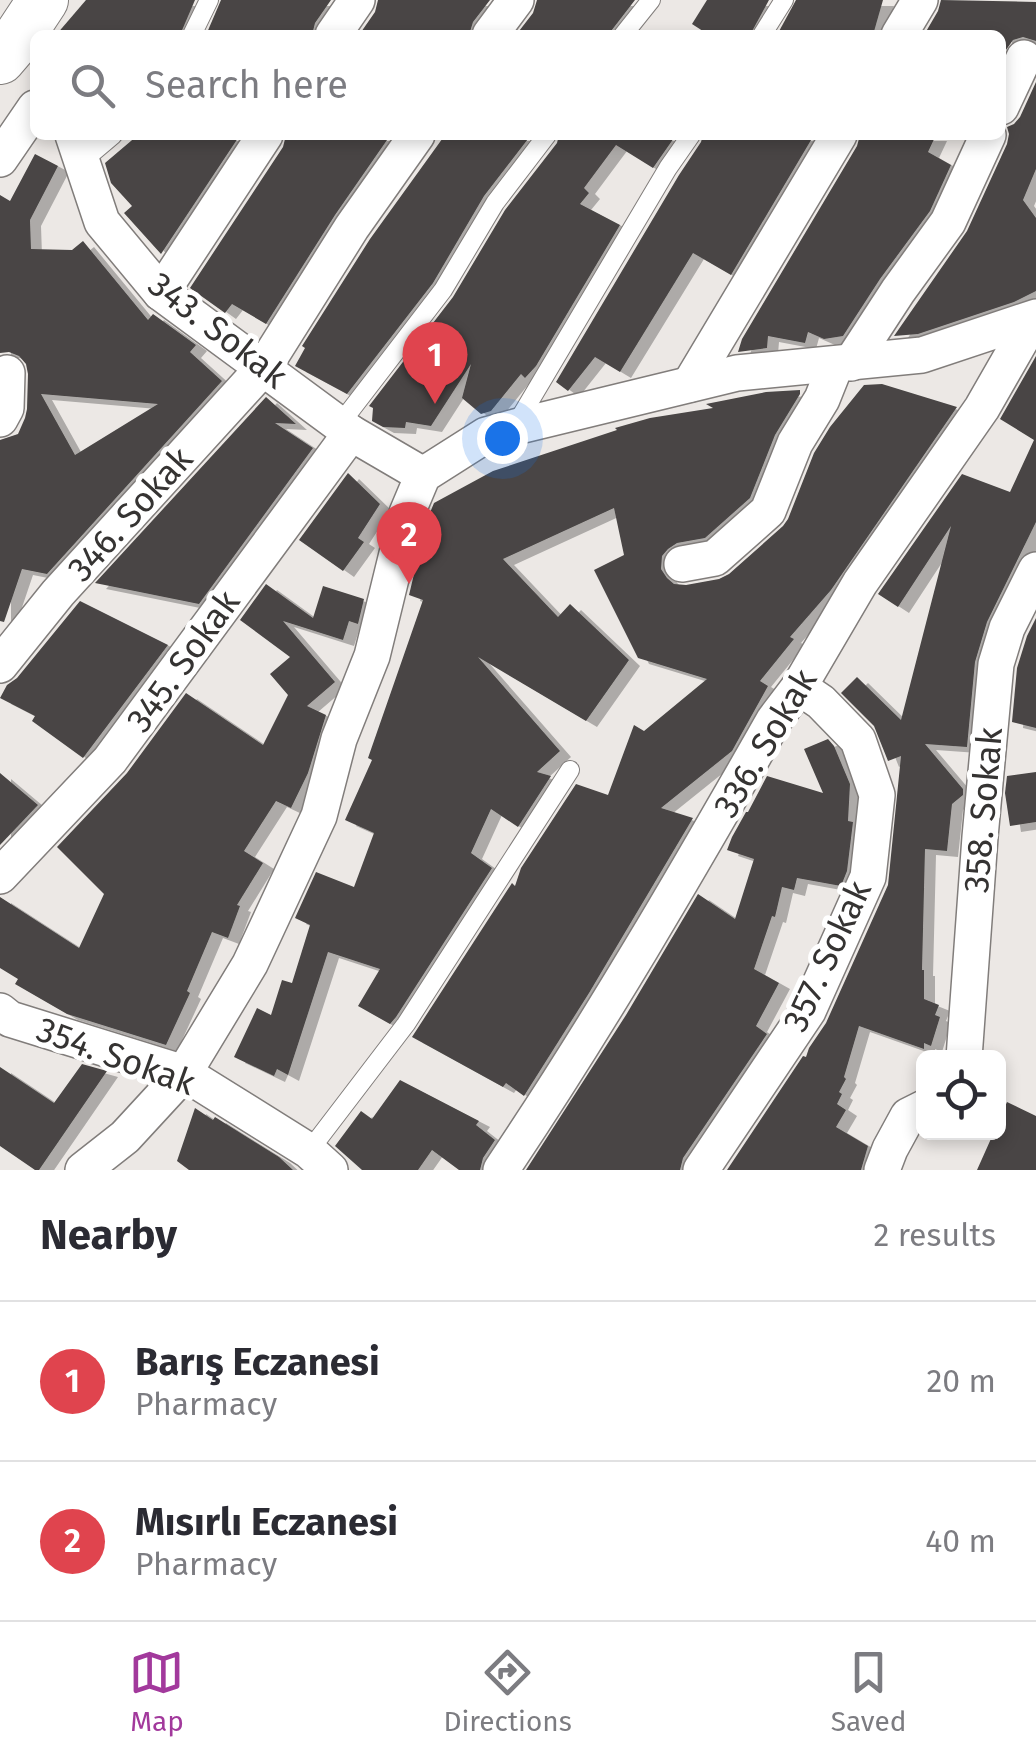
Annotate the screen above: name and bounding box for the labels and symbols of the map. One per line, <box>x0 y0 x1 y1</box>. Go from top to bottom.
street label: 343. Sokak <box>140 263 296 397</box>
pin: 1 <box>402 322 468 404</box>
your location <box>477 413 528 464</box>
street label: 346. Sokak <box>59 438 201 590</box>
pin: 2 <box>376 502 442 584</box>
street label: 345. Sokak <box>118 582 248 740</box>
street label: 336. Sokak <box>704 661 826 825</box>
street label: 358. Sokak <box>955 725 1011 894</box>
street label: 357. Sokak <box>774 874 880 1038</box>
street label: 354. Sokak <box>31 1008 201 1104</box>

